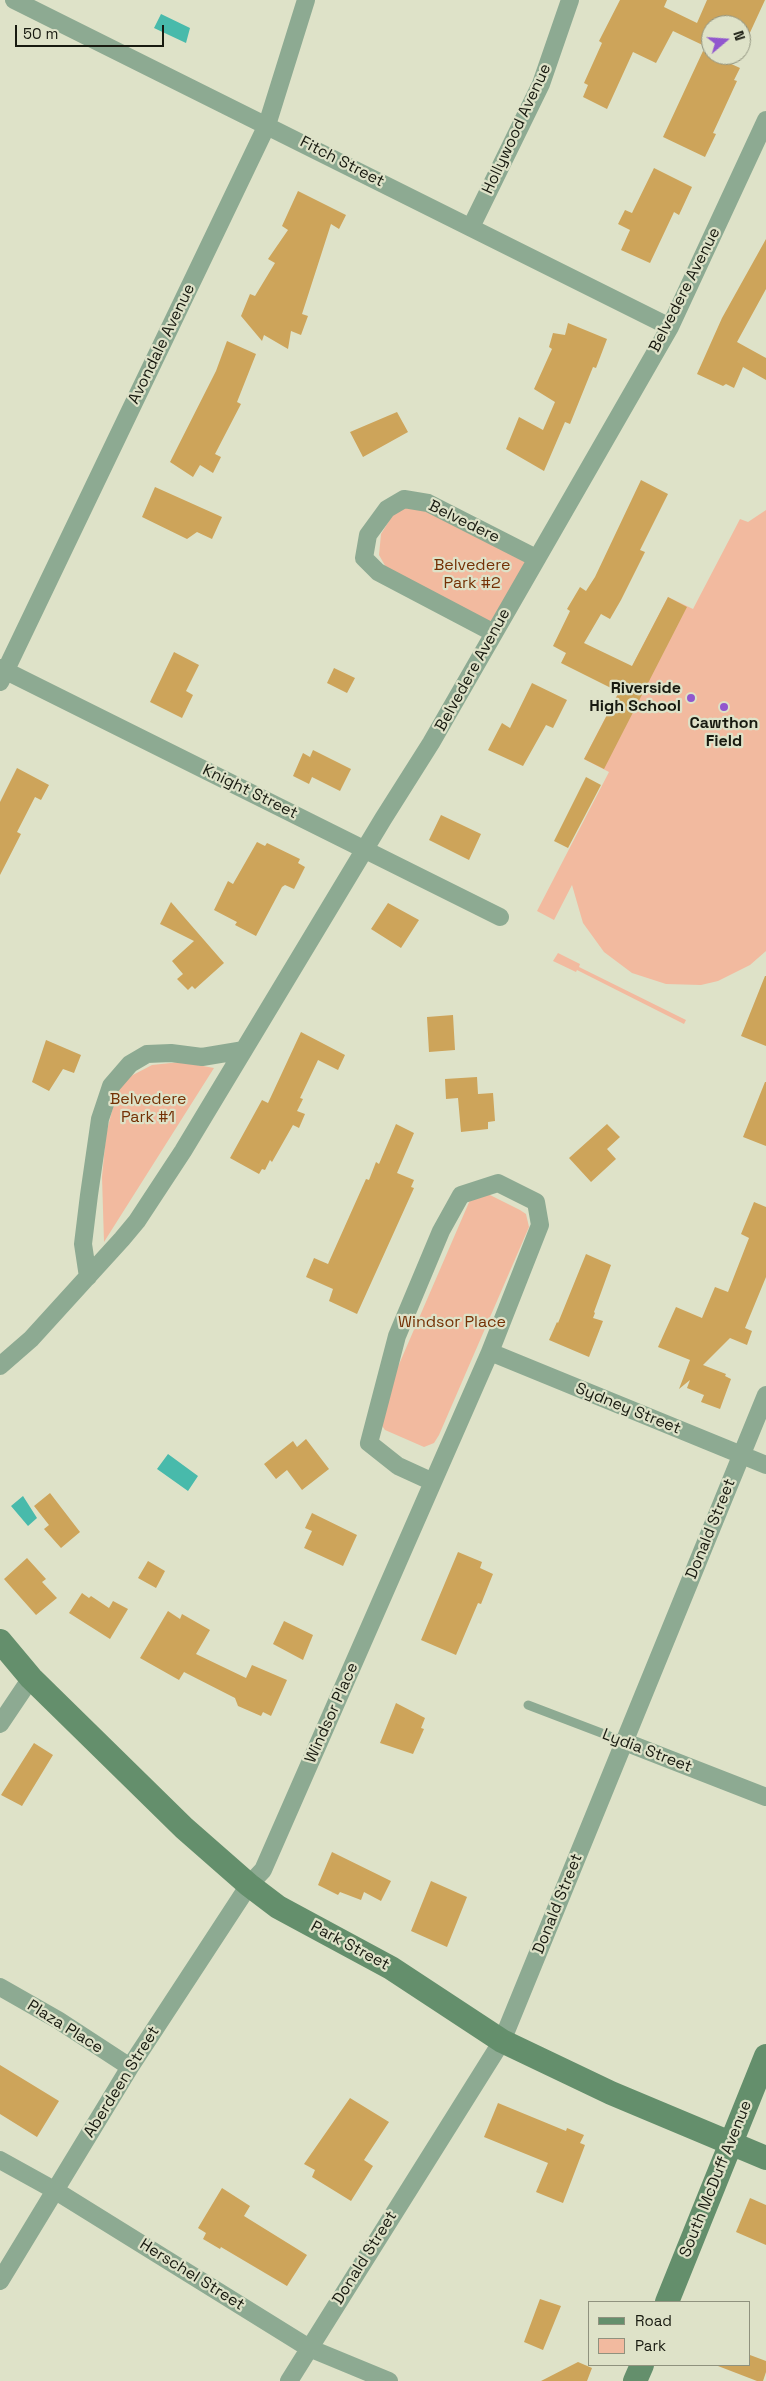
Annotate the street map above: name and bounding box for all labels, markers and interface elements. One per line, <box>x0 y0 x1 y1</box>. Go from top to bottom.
scale bar <box>18 15 166 47</box>
north arrow <box>701 15 751 65</box>
text: 50 m <box>23 24 58 43</box>
text: N <box>729 28 749 43</box>
street label: Hollywood Avenue <box>478 61 556 197</box>
street label: Fitch Street <box>297 133 387 191</box>
street label: Belvedere Avenue <box>645 224 725 356</box>
street label: Avondale Avenue <box>125 281 199 407</box>
street label: Belvedere <box>425 497 503 547</box>
park label: Belvedere Park #2 <box>434 556 510 594</box>
street label: Belvedere Avenue <box>431 605 515 735</box>
place label: Riverside High School <box>589 679 681 717</box>
marker: Riverside High School <box>685 692 697 704</box>
marker: Cawthon Field <box>718 701 730 713</box>
place label: Cawthon Field <box>690 714 758 752</box>
street label: Knight Street <box>199 761 301 823</box>
park label: Belvedere Park #1 <box>110 1090 186 1128</box>
park label: Windsor Place <box>398 1313 506 1333</box>
street label: Sydney Street <box>572 1379 684 1439</box>
street label: Donald Street <box>682 1476 740 1582</box>
street label: Windsor Place <box>301 1660 363 1766</box>
street label: Lydia Street <box>599 1725 695 1777</box>
street label: Donald Street <box>529 1851 587 1957</box>
street label: Park Street <box>307 1917 393 1975</box>
street label: Plaza Place <box>23 1996 107 2058</box>
street label: Aberdeen Street <box>80 2023 164 2141</box>
street label: South McDuff Avenue <box>676 2098 756 2260</box>
street label: Donald Street <box>329 2208 401 2308</box>
street label: Herschel Street <box>136 2235 248 2315</box>
legend <box>588 2301 751 2366</box>
text: Road <box>635 2311 672 2330</box>
text: Park <box>635 2336 666 2355</box>

